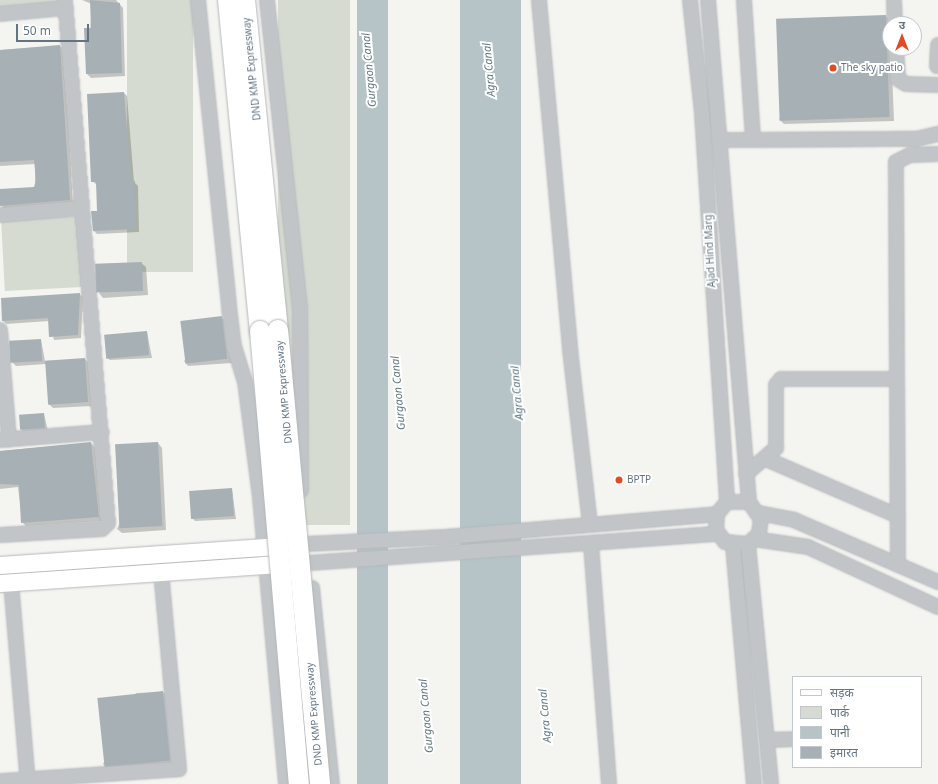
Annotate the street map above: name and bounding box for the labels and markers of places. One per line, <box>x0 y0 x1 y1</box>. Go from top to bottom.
place label: The sky patio <box>841 62 903 74</box>
marker: The sky patio <box>828 63 838 73</box>
place label: BPTP <box>627 474 651 486</box>
marker: BPTP <box>614 475 624 485</box>

